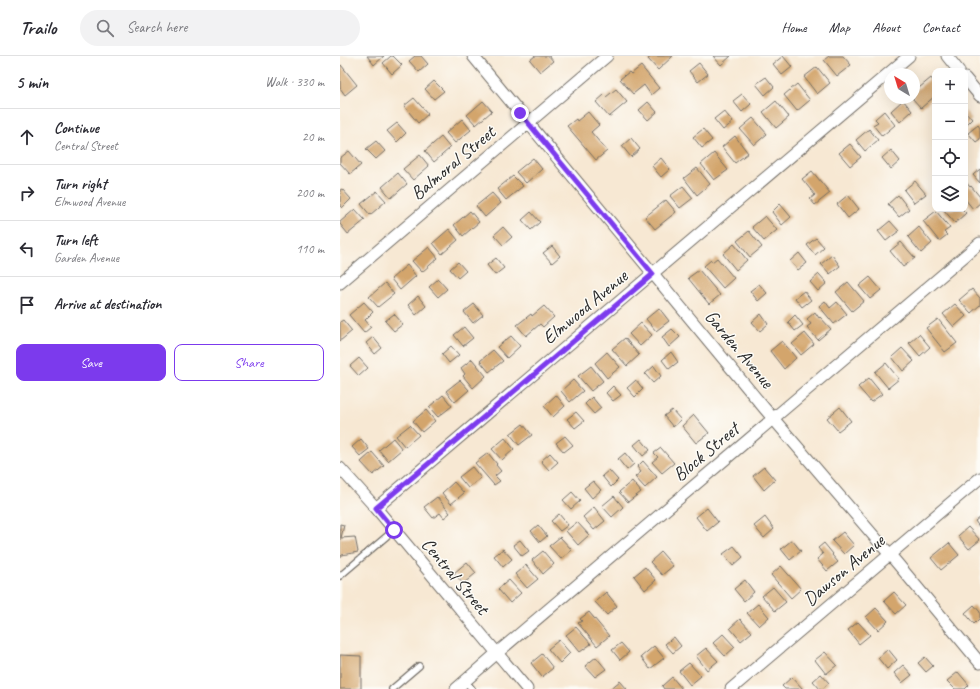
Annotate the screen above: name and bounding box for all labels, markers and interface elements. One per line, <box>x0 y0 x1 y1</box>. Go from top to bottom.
search box <box>80 10 360 46</box>
text: Trailo <box>20 16 56 40</box>
icon: search <box>94 17 116 39</box>
text: Search here <box>126 18 188 37</box>
text: Home <box>781 19 807 36</box>
text: Map <box>829 19 850 36</box>
text: About <box>872 19 900 36</box>
text: Contact <box>922 19 960 36</box>
north arrow <box>884 68 920 104</box>
map controls <box>932 68 968 212</box>
button: + <box>932 68 968 104</box>
text: 5 min <box>16 72 48 93</box>
text: Walk · 330 m <box>265 74 324 90</box>
route end <box>511 104 529 122</box>
button: − <box>932 104 968 140</box>
text: Continue <box>54 119 99 138</box>
street label: Balmoral Street <box>406 120 502 205</box>
icon: ahead <box>16 126 38 148</box>
text: 20 m <box>302 129 324 145</box>
text: Central Street <box>54 138 118 154</box>
button: locate <box>932 140 968 176</box>
text: Turn right <box>54 175 107 194</box>
button: layers <box>932 176 968 212</box>
icon: right <box>16 182 38 204</box>
text: 200 m <box>296 185 324 201</box>
text: Elmwood Avenue <box>54 194 125 210</box>
text: Turn left <box>54 231 97 250</box>
icon: left <box>16 238 38 260</box>
text: 110 m <box>296 241 324 257</box>
text: Garden Avenue <box>54 250 119 266</box>
street label: Elmwood Avenue <box>537 263 634 350</box>
icon: arrive <box>16 294 38 316</box>
text: Arrive at destination <box>54 295 161 314</box>
street label: Garden Avenue <box>699 305 780 394</box>
button: Save <box>16 344 166 381</box>
button: Share <box>174 344 324 381</box>
street label: Block Street <box>668 416 746 487</box>
route start <box>385 521 403 539</box>
street label: Dawson Avenue <box>798 528 891 611</box>
street label: Central Street <box>416 533 495 621</box>

